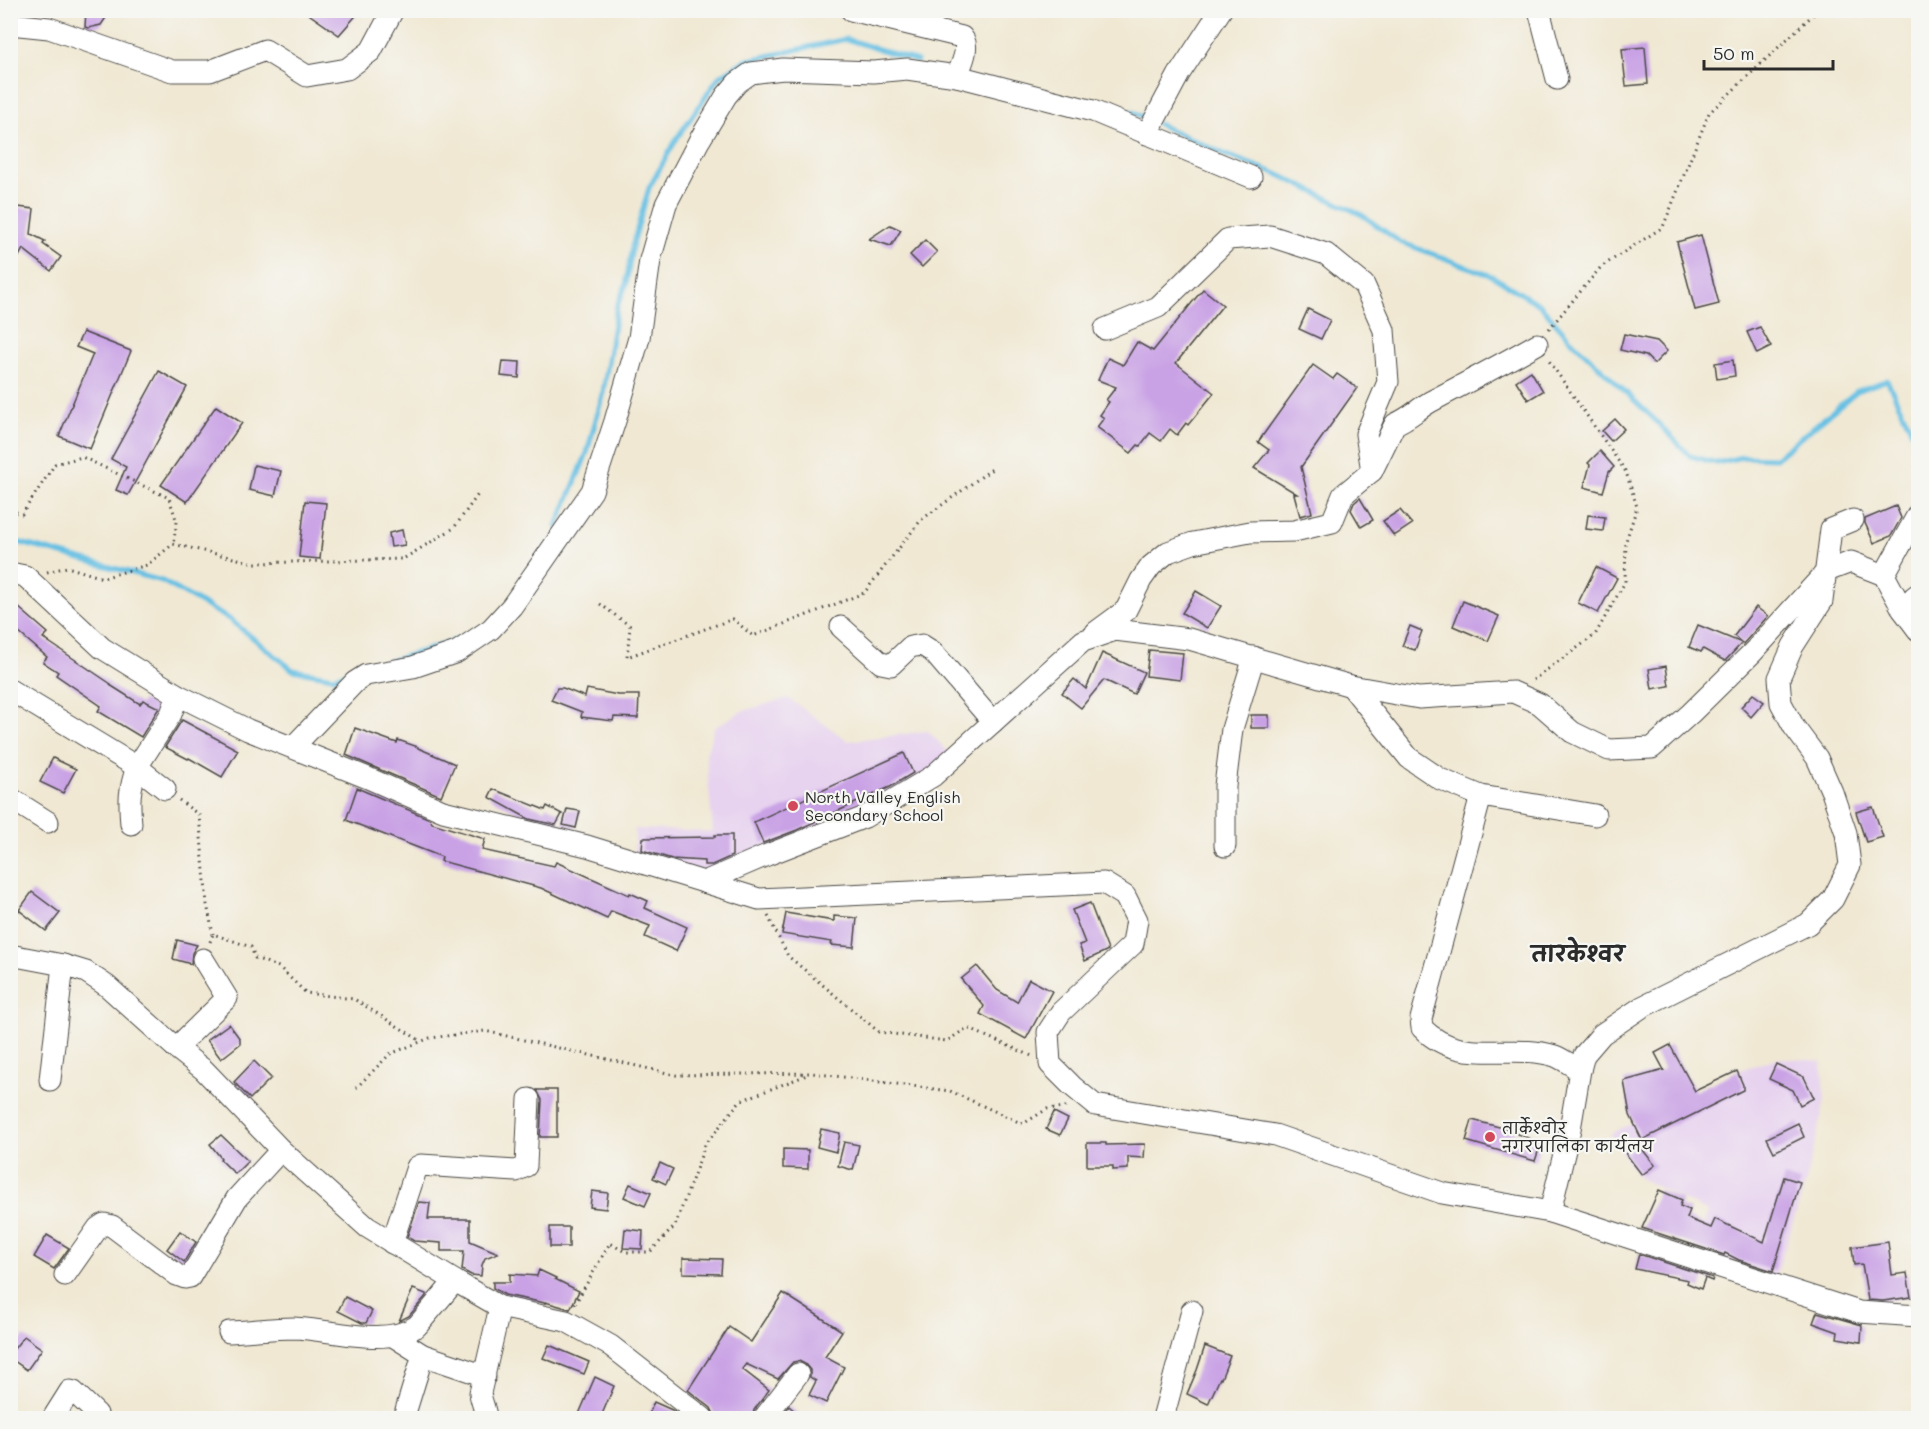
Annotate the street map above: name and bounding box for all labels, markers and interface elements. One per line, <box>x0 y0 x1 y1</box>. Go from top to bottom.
scale bar <box>1704 33 1833 71</box>
text: 50 m <box>1713 41 1755 65</box>
place label: North Valley English Secondary School <box>805 786 960 825</box>
marker: North Valley English Secondary School <box>786 799 800 813</box>
district label: तारकेश्वर <box>1529 936 1627 968</box>
place label: तार्केश्वोर नगरपालिका कार्यलय <box>1501 1116 1654 1156</box>
marker: तार्केश्वोर नगरपालिका कार्यलय <box>1483 1130 1497 1144</box>

